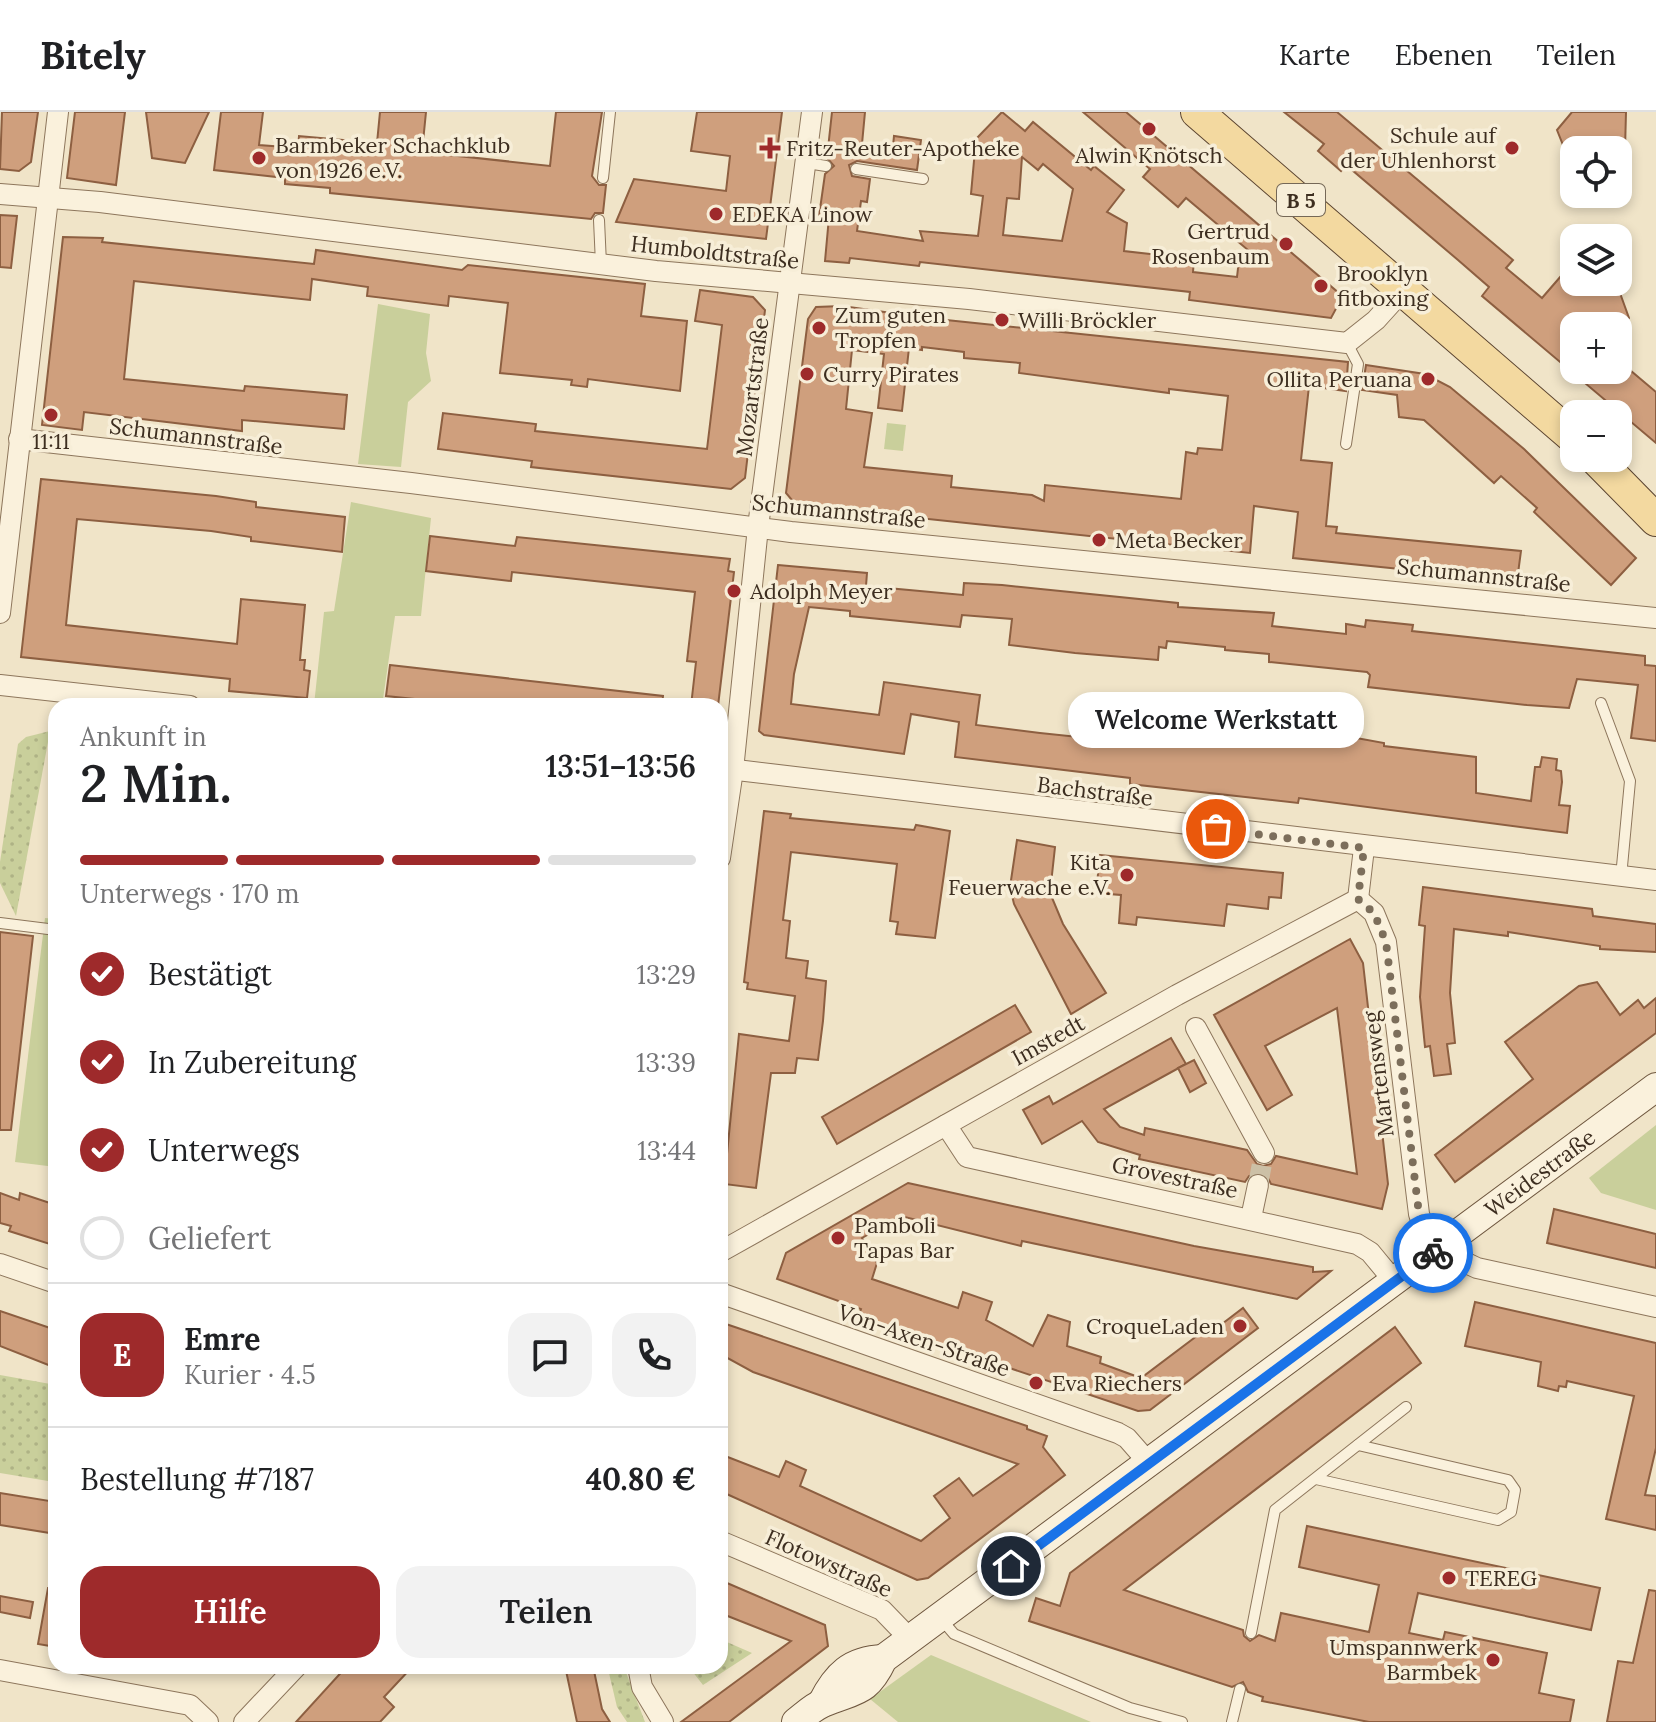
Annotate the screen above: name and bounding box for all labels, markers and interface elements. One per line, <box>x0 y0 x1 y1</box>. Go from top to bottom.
text: Bitely <box>40 31 146 79</box>
text: Karte <box>1279 37 1351 73</box>
text: Ebenen <box>1395 37 1493 73</box>
text: Teilen <box>1537 37 1616 73</box>
marker: Alwin Knötsch <box>1140 120 1158 138</box>
place label: Schule auf der Uhlenhorst <box>1340 121 1498 174</box>
place label: Barmbeker Schachklub von 1926 e.V. <box>275 131 510 184</box>
place label: Fritz-Reuter-Apotheke <box>786 134 1020 162</box>
map controls <box>1560 136 1632 472</box>
button: locate <box>1560 136 1632 208</box>
marker: Fritz-Reuter-Apotheke <box>761 139 779 157</box>
marker: Schule auf der Uhlenhorst <box>1503 139 1521 157</box>
place label: Alwin Knötsch <box>1074 141 1223 169</box>
marker: Barmbeker Schachklub von 1926 e.V. <box>250 149 268 167</box>
road number: B 5 <box>1277 184 1325 216</box>
place label: EDEKA Linow <box>732 200 873 228</box>
marker: EDEKA Linow <box>707 205 725 223</box>
place label: Gertrud Rosenbaum <box>1151 217 1270 270</box>
button: layers <box>1560 224 1632 296</box>
street label: Humboldtstraße <box>629 229 801 275</box>
marker: Gertrud Rosenbaum <box>1277 235 1295 253</box>
place label: Brooklyn fitboxing <box>1337 259 1429 312</box>
marker: Brooklyn fitboxing <box>1312 277 1330 295</box>
place label: Zum guten Tropfen <box>835 301 946 354</box>
place label: Willi Bröckler <box>1018 306 1157 334</box>
marker: Willi Bröckler <box>993 311 1011 329</box>
button: + <box>1560 312 1632 384</box>
street label: Mozartstraße <box>730 316 774 458</box>
marker: Zum guten Tropfen <box>810 319 828 337</box>
place label: Curry Pirates <box>823 360 959 388</box>
marker: Curry Pirates <box>798 365 816 383</box>
place label: Ollita Peruana <box>1267 365 1412 393</box>
marker: Ollita Peruana <box>1419 370 1437 388</box>
button: − <box>1560 400 1632 472</box>
marker: 11:11 <box>42 406 60 424</box>
street label: Schumannstraße <box>108 411 284 461</box>
place label: 11:11 <box>32 427 70 455</box>
street label: Schumannstraße <box>751 488 927 534</box>
place label: Meta Becker <box>1115 526 1243 554</box>
marker: Meta Becker <box>1090 531 1108 549</box>
street label: Schumannstraße <box>1396 552 1572 598</box>
place label: Adolph Meyer <box>749 577 893 605</box>
marker: Adolph Meyer <box>725 582 743 600</box>
callout: Welcome Werkstatt <box>1068 693 1364 749</box>
text: Welcome Werkstatt <box>1095 703 1337 736</box>
text: Ankunft in <box>80 720 206 753</box>
text: 13:51–13:56 <box>546 747 696 785</box>
text: 2 Min. <box>80 750 232 816</box>
street label: Bachstraße <box>1036 770 1154 812</box>
pin <box>1182 795 1250 863</box>
icon: bag <box>1194 807 1238 851</box>
place label: Kita Feuerwache e.V. <box>948 848 1111 901</box>
marker: Kita Feuerwache e.V. <box>1118 866 1136 884</box>
text: Unterwegs · 170 m <box>80 877 300 910</box>
icon: check <box>80 952 124 996</box>
text: Bestätigt <box>148 955 272 993</box>
text: 13:29 <box>637 958 696 991</box>
street label: Imstedt <box>1007 1008 1090 1071</box>
street label: Martensweg <box>1356 1009 1400 1139</box>
icon: check <box>80 1040 124 1084</box>
text: In Zubereitung <box>148 1043 356 1081</box>
text: 13:39 <box>636 1046 696 1079</box>
street label: Weidestraße <box>1479 1123 1601 1223</box>
icon: check <box>80 1128 124 1172</box>
text: Unterwegs <box>148 1131 300 1169</box>
text: 13:44 <box>637 1134 696 1167</box>
street label: Grovestraße <box>1109 1150 1241 1204</box>
place label: Pamboli Tapas Bar <box>854 1211 954 1264</box>
courier <box>1393 1213 1473 1293</box>
text: Geliefert <box>148 1219 271 1257</box>
marker: Pamboli Tapas Bar <box>829 1229 847 1247</box>
icon: bike <box>1411 1231 1455 1275</box>
street label: Von-Axen-Straße <box>833 1297 1014 1383</box>
place label: CroqueLaden <box>1086 1312 1224 1340</box>
button: chat <box>508 1313 592 1397</box>
button: phone <box>612 1313 696 1397</box>
marker: CroqueLaden <box>1231 1317 1249 1335</box>
text: Emre <box>184 1320 260 1358</box>
text: E <box>113 1336 131 1374</box>
text: Kurier · 4.5 <box>184 1358 316 1391</box>
place label: Eva Riechers <box>1052 1369 1182 1397</box>
marker: Eva Riechers <box>1027 1374 1045 1392</box>
text: Bestellung #7187 <box>80 1460 314 1498</box>
text: 40.80 € <box>586 1460 696 1498</box>
street label: Flotowstraße <box>761 1523 897 1603</box>
pin <box>977 1532 1045 1600</box>
icon: home <box>989 1544 1033 1588</box>
place label: TEREG <box>1465 1564 1537 1592</box>
button: Hilfe <box>80 1566 380 1658</box>
button: Teilen <box>396 1566 696 1658</box>
marker: TEREG <box>1440 1569 1458 1587</box>
place label: Umspannwerk Barmbek <box>1329 1633 1477 1686</box>
marker: Umspannwerk Barmbek <box>1484 1651 1502 1669</box>

